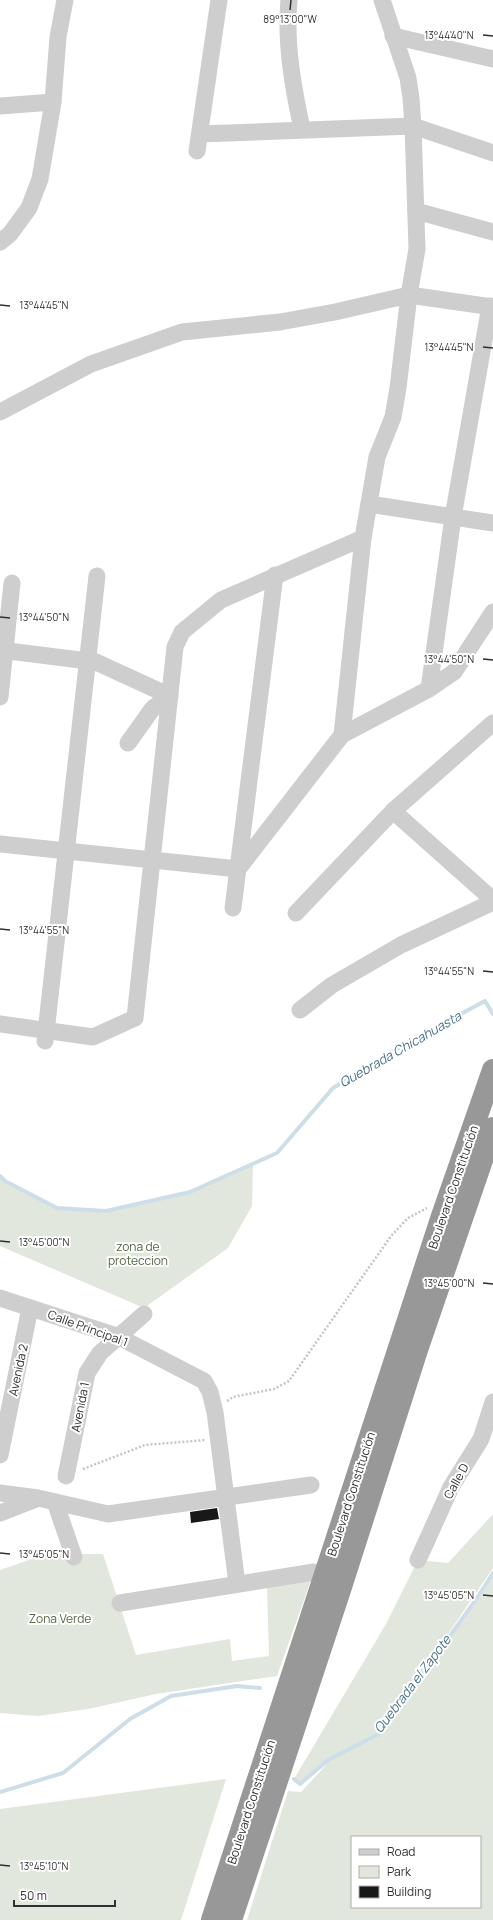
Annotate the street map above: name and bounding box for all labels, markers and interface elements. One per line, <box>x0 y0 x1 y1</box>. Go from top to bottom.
text: 89°13'00"W <box>263 12 317 26</box>
text: 13°44'40"N <box>424 28 474 42</box>
text: 13°44'45"N <box>20 298 69 312</box>
text: 13°44'45"N <box>425 340 474 354</box>
text: 13°44'50"N <box>19 610 69 624</box>
text: 13°44'50"N <box>424 652 474 666</box>
text: 13°44'55"N <box>19 923 69 937</box>
text: 13°44'55"N <box>424 964 474 978</box>
water label: Quebrada Chicahuasta <box>336 1006 465 1091</box>
street label: Boulevard Constitución <box>424 1123 482 1251</box>
text: 13°45'00"N <box>19 1235 70 1249</box>
park label: zona de proteccion <box>108 1238 168 1269</box>
text: 13°45'00"N <box>424 1276 475 1290</box>
street label: Calle Principal 1 <box>45 1306 131 1350</box>
street label: Avenida 2 <box>4 1342 32 1398</box>
street label: Avenida 1 <box>67 1381 93 1433</box>
street label: Boulevard Constitución <box>323 1430 379 1558</box>
street label: Calle D <box>439 1460 473 1502</box>
text: 13°45'05"N <box>19 1547 69 1561</box>
text: 13°45'05"N <box>424 1588 474 1602</box>
park label: Zona Verde <box>29 1610 91 1627</box>
water label: Quebrada el Zapote <box>369 1630 456 1737</box>
street label: Boulevard Constitución <box>223 1738 279 1866</box>
legend <box>351 1836 481 1908</box>
text: Road <box>387 1843 415 1860</box>
text: 13°45'10"N <box>20 1859 68 1873</box>
text: Park <box>387 1863 412 1880</box>
scale bar <box>14 1882 115 1908</box>
text: Building <box>387 1883 431 1900</box>
text: 50 m <box>20 1887 47 1904</box>

